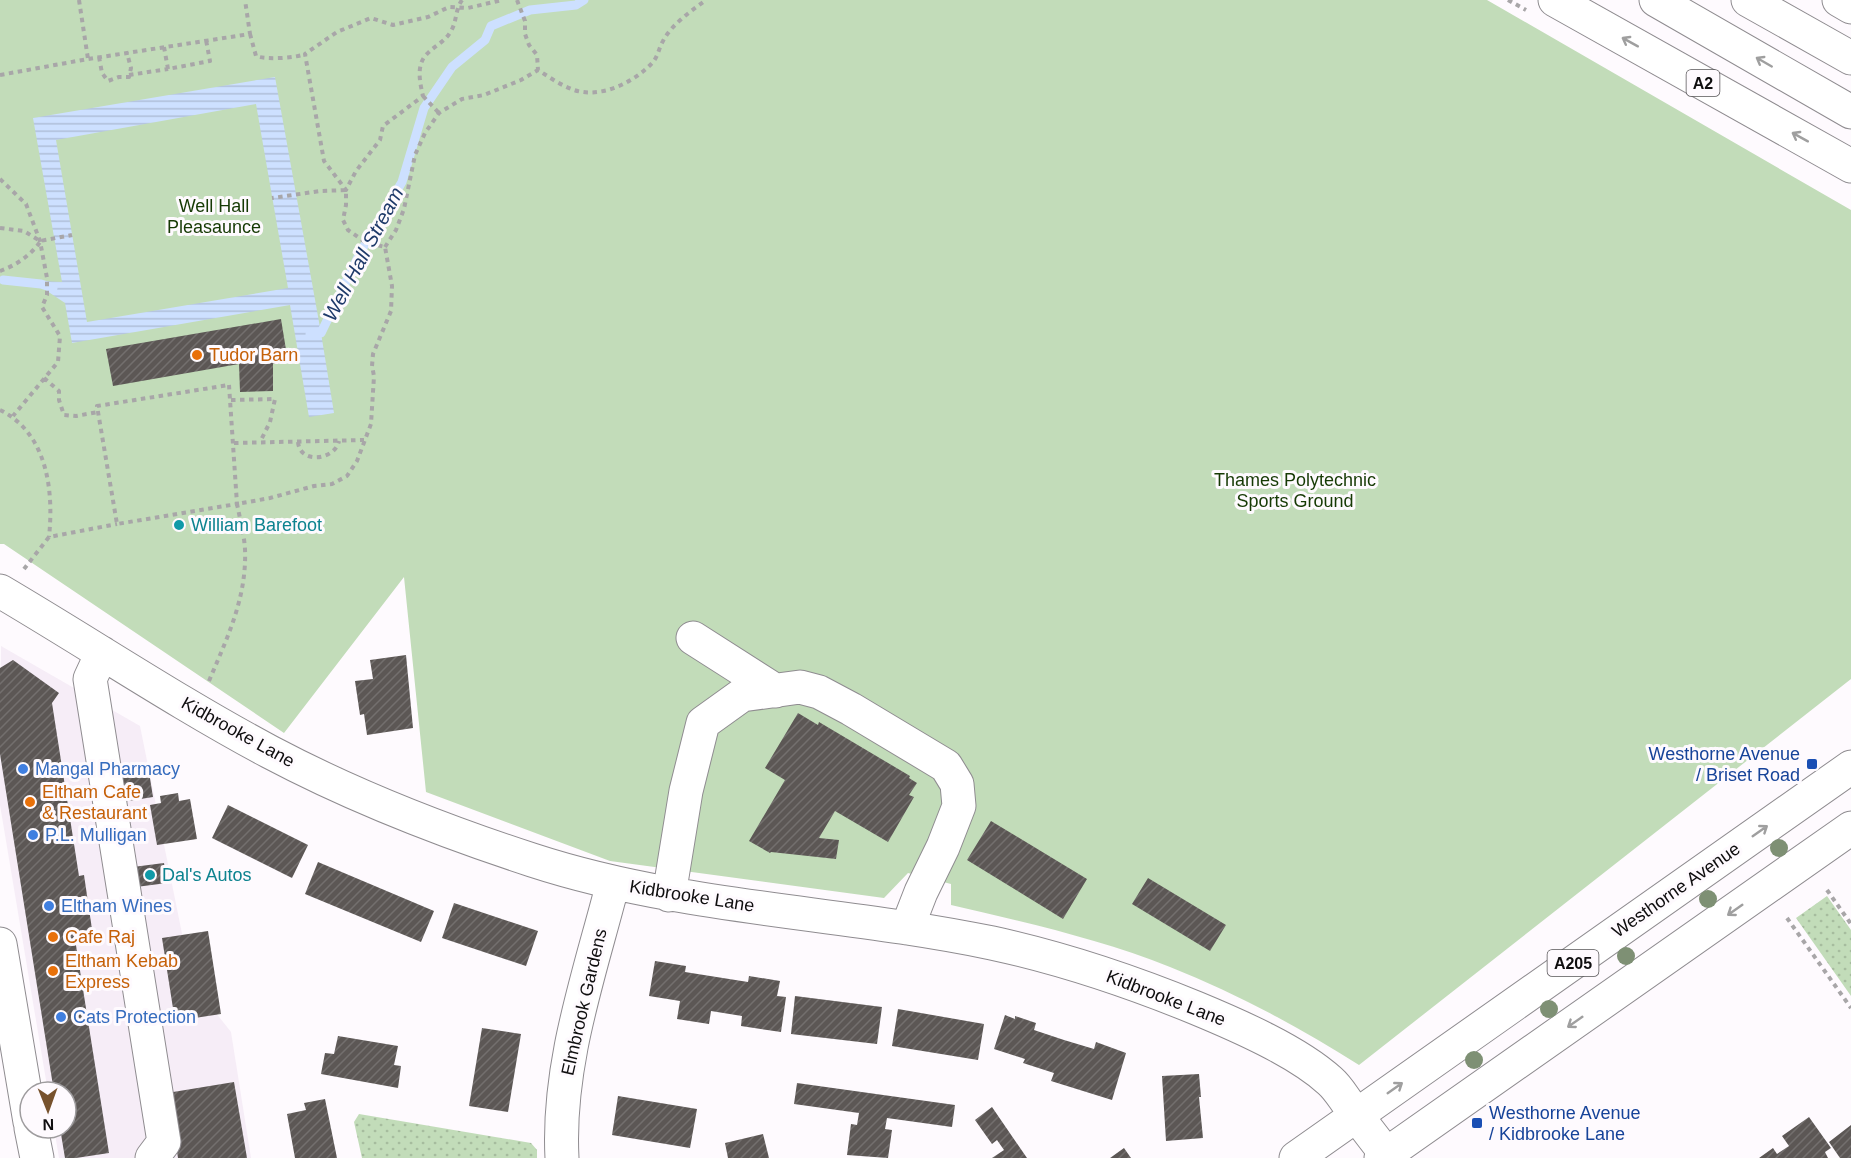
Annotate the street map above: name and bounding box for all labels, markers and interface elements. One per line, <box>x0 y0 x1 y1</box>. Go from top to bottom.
one-way arrow <box>1622 36 1639 48</box>
one-way arrow <box>1756 56 1773 68</box>
road number: A2 <box>1686 70 1720 96</box>
one-way arrow <box>1792 131 1809 143</box>
water label: Well Hall Stream <box>318 183 408 325</box>
park label: Well Hall Pleasaunce <box>167 196 261 237</box>
place label: Tudor Barn <box>209 345 298 365</box>
marker: Tudor Barn <box>190 348 204 362</box>
park label: Thames Polytechnic Sports Ground <box>1214 470 1376 511</box>
place label: William Barefoot <box>191 515 322 535</box>
marker: William Barefoot <box>172 518 186 532</box>
street label: Kidbrooke Lane <box>178 693 298 771</box>
place label: Westhorne Avenue / Briset Road <box>1649 744 1800 785</box>
marker: Westhorne Avenue / Briset Road <box>1805 757 1819 771</box>
place label: Mangal Pharmacy <box>35 759 180 779</box>
marker: Mangal Pharmacy <box>16 762 30 776</box>
place label: Eltham Cafe & Restaurant <box>42 782 147 823</box>
marker: Eltham Cafe & Restaurant <box>23 795 37 809</box>
place label: P.L. Mulligan <box>45 825 147 845</box>
one-way arrow <box>1752 825 1768 837</box>
marker: P.L. Mulligan <box>26 828 40 842</box>
street label: Westhorne Avenue <box>1608 838 1744 942</box>
place label: Dal's Autos <box>162 865 251 885</box>
marker: Dal's Autos <box>143 868 157 882</box>
street label: Kidbrooke Lane <box>628 876 756 916</box>
place label: Eltham Wines <box>61 896 172 916</box>
marker: Eltham Wines <box>42 899 56 913</box>
one-way arrow <box>1727 904 1743 916</box>
place label: Cafe Raj <box>65 927 135 947</box>
street label: Elmbrook Gardens <box>557 927 611 1077</box>
marker: Cafe Raj <box>46 930 60 944</box>
road number: A205 <box>1548 950 1598 976</box>
place label: Eltham Kebab Express <box>65 951 178 992</box>
marker: Eltham Kebab Express <box>46 964 60 978</box>
street label: Kidbrooke Lane <box>1104 966 1228 1030</box>
place label: Cats Protection <box>73 1007 196 1027</box>
marker: Cats Protection <box>54 1010 68 1024</box>
one-way arrow <box>1567 1016 1584 1028</box>
north arrow <box>18 1080 78 1140</box>
one-way arrow <box>1387 1082 1403 1094</box>
place label: Westhorne Avenue / Kidbrooke Lane <box>1489 1103 1640 1144</box>
text: N <box>42 1116 54 1133</box>
marker: Westhorne Avenue / Kidbrooke Lane <box>1470 1116 1484 1130</box>

